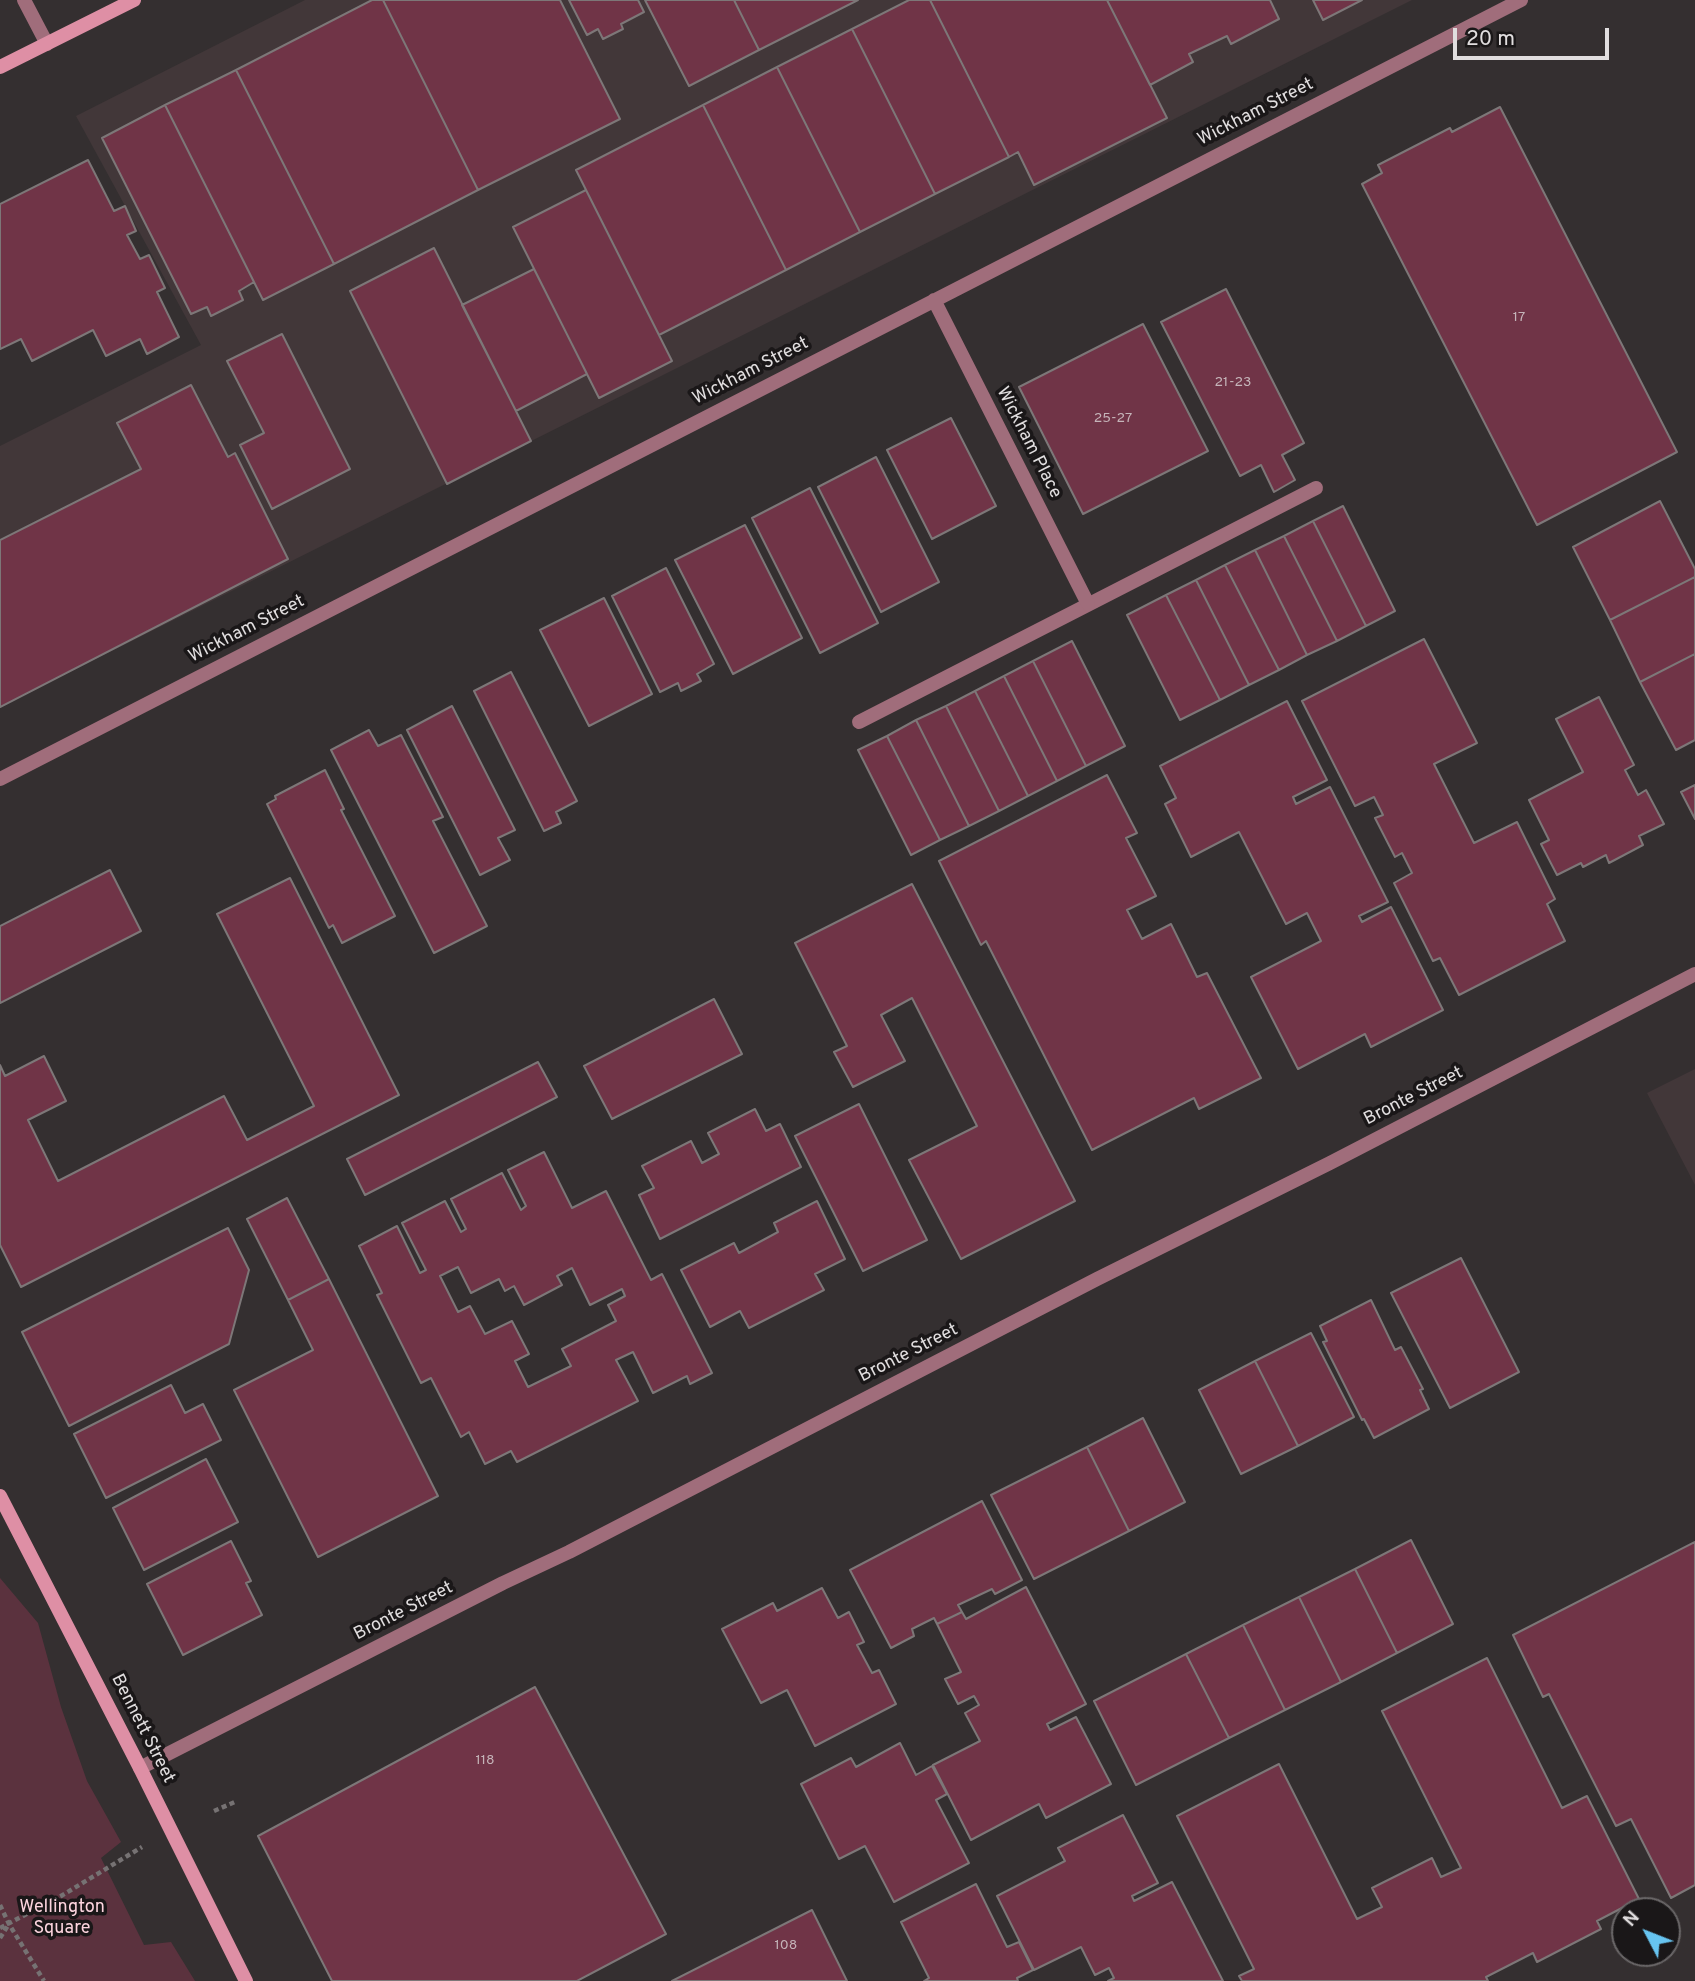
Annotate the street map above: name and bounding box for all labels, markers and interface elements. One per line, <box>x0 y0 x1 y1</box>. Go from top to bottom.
scale bar <box>1457 14 1613 58</box>
text: 20 m <box>1466 26 1515 53</box>
street label: Wickham Street <box>1194 75 1318 151</box>
house number: 17 <box>1513 310 1525 326</box>
street label: Wickham Street <box>689 334 813 410</box>
house number: 21-23 <box>1214 375 1252 391</box>
street label: Wickham Place <box>991 384 1065 502</box>
house number: 25-27 <box>1094 411 1132 427</box>
street label: Wickham Street <box>185 592 309 668</box>
street label: Bronte Street <box>1361 1063 1467 1131</box>
street label: Bronte Street <box>856 1320 962 1388</box>
street label: Bronte Street <box>351 1578 457 1646</box>
street label: Bennett Street <box>105 1671 179 1787</box>
house number: 118 <box>476 1753 494 1769</box>
park label: Wellington Square <box>19 1897 105 1940</box>
north arrow <box>1611 1897 1681 1967</box>
text: N <box>1618 1906 1645 1932</box>
house number: 108 <box>775 1938 797 1954</box>

